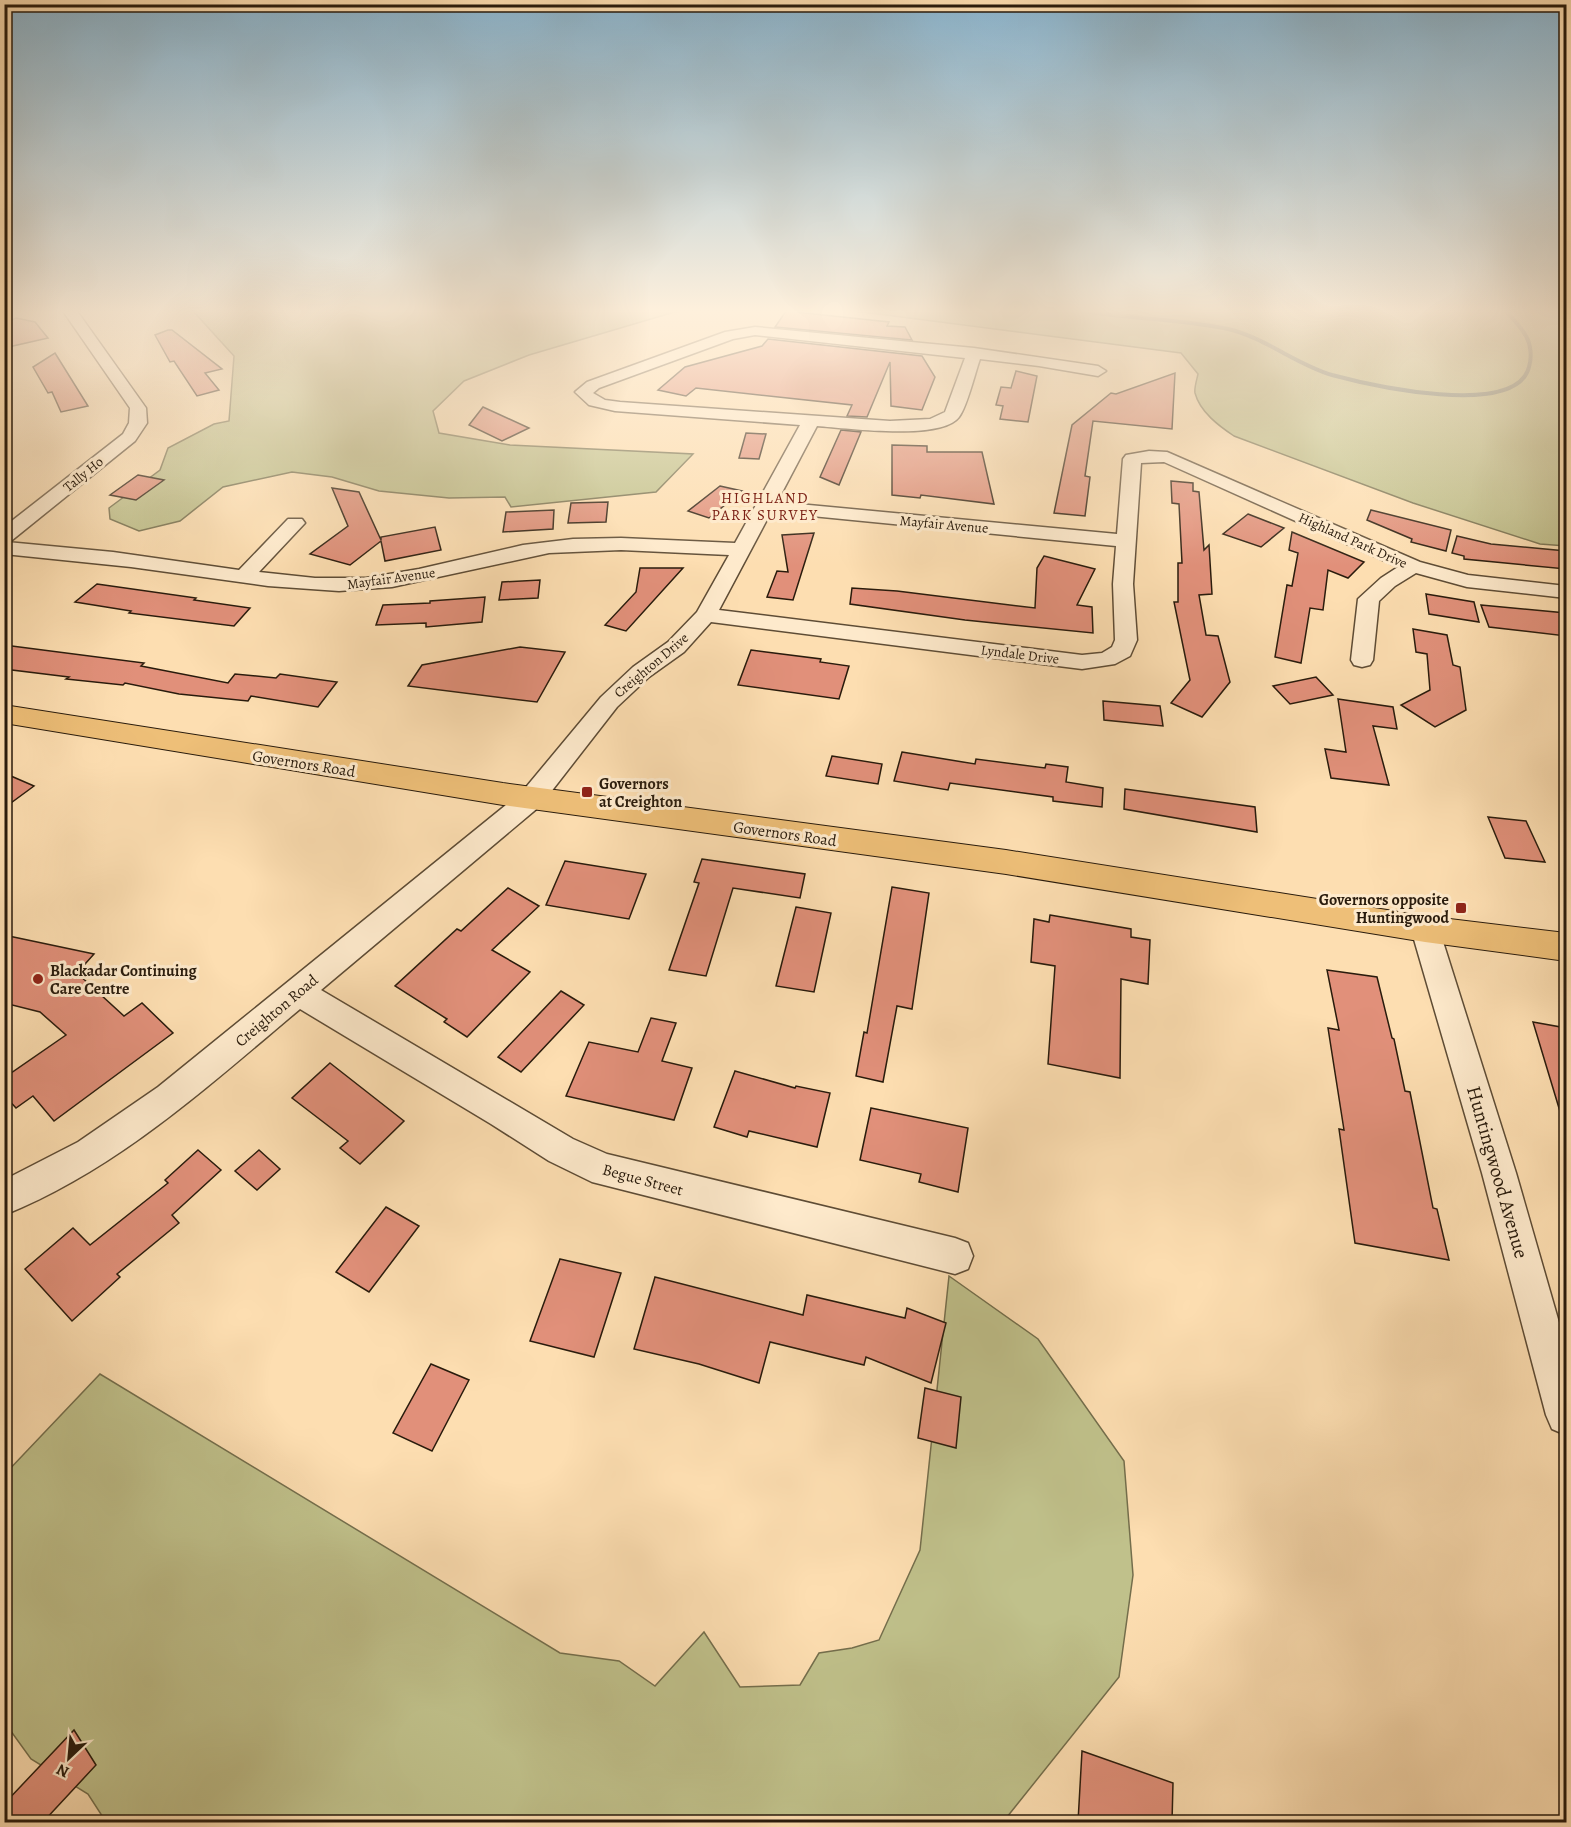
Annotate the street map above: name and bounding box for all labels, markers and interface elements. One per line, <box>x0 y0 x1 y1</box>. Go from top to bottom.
street label: Tally Ho <box>59 452 107 496</box>
district label: HIGHLAND PARK SURVEY <box>711 488 819 525</box>
street label: Highland Park Drive <box>1295 508 1410 573</box>
street label: Mayfair Avenue <box>899 511 989 538</box>
street label: Mayfair Avenue <box>346 563 436 594</box>
street label: Creighton Drive <box>610 629 693 702</box>
street label: Lyndale Drive <box>980 640 1060 669</box>
street label: Governors Road <box>251 745 357 783</box>
place label: Governors at Creighton <box>599 773 682 813</box>
marker: Governors at Creighton <box>580 785 594 799</box>
street label: Governors Road <box>732 816 838 852</box>
place label: Governors opposite Huntingwood <box>1319 889 1449 929</box>
marker: Governors opposite Huntingwood <box>1454 901 1468 915</box>
place label: Blackadar Continuing Care Centre <box>50 960 197 1000</box>
street label: Creighton Road <box>230 969 323 1052</box>
marker: Blackadar Continuing Care Centre <box>31 972 45 986</box>
street label: Huntingwood Avenue <box>1460 1083 1535 1261</box>
street label: Begue Street <box>600 1159 686 1201</box>
north arrow <box>39 1728 99 1788</box>
text: N <box>52 1758 73 1783</box>

